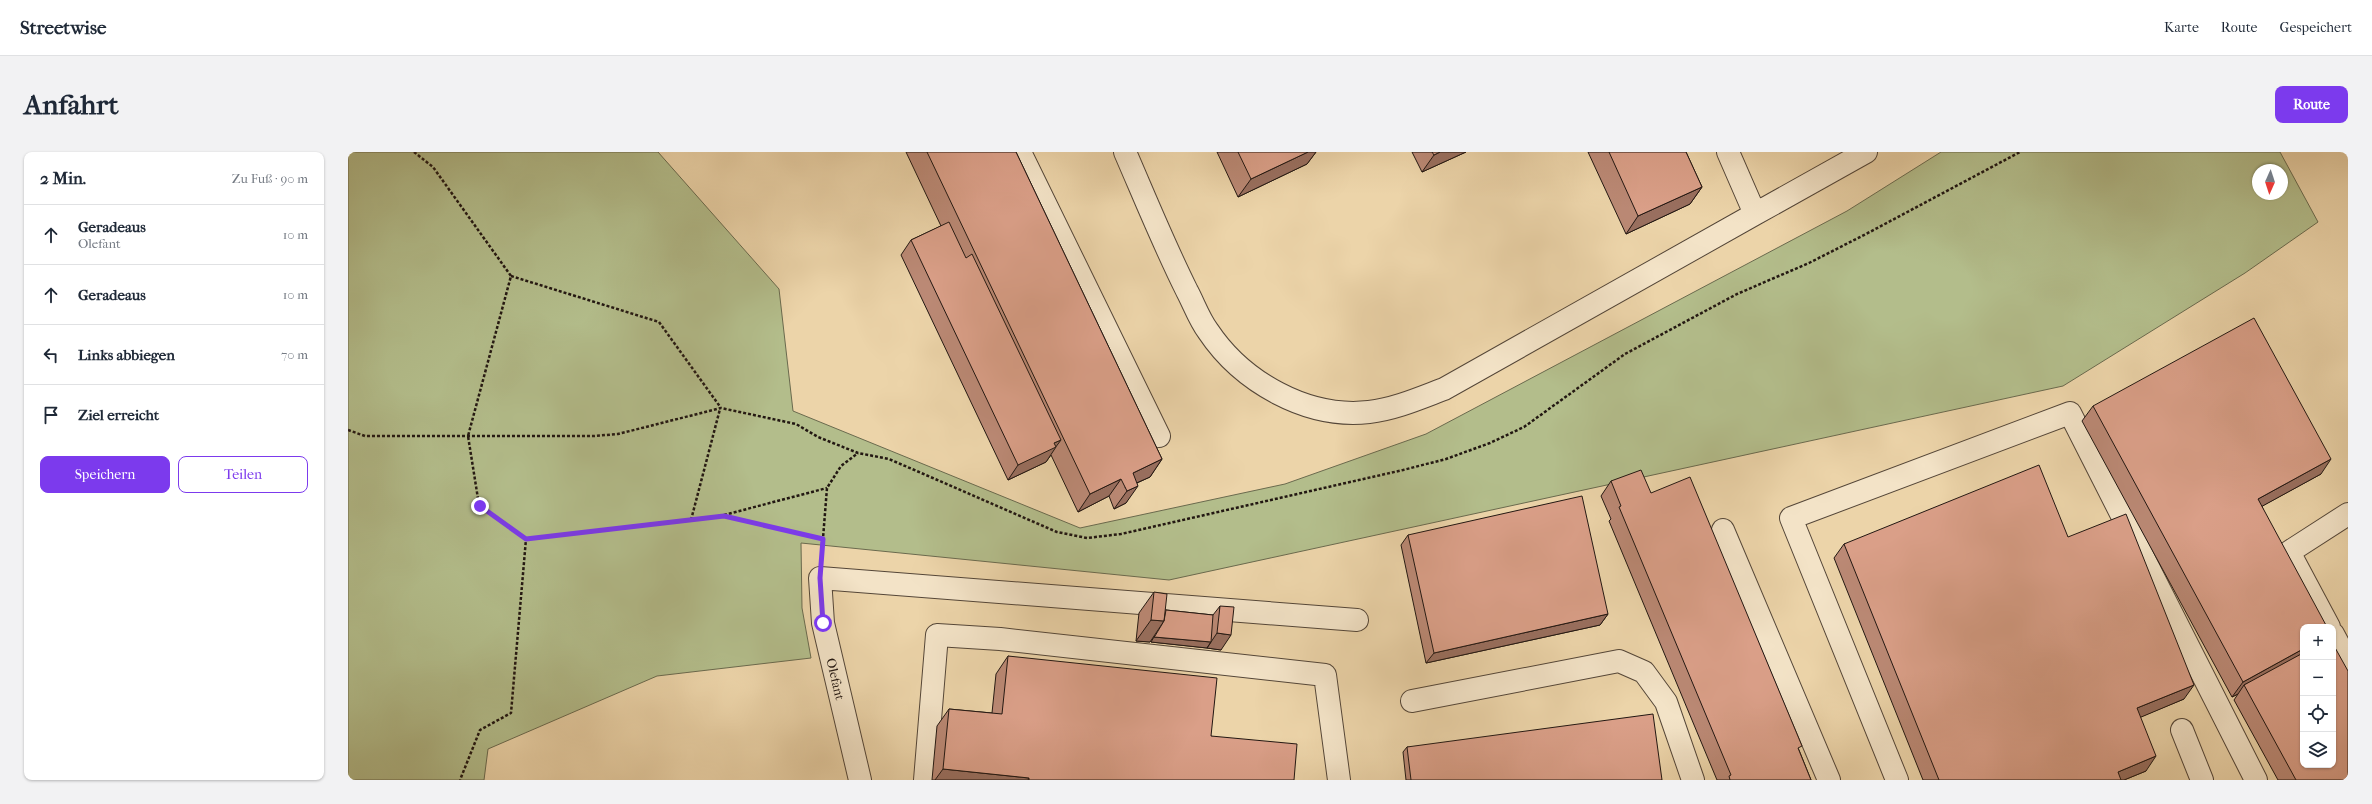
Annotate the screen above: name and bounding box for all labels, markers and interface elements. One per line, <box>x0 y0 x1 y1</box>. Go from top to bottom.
text: Streetwise <box>20 17 106 39</box>
text: Karte <box>2164 19 2199 36</box>
text: Route <box>2221 19 2258 36</box>
text: Gespeichert <box>2280 19 2352 36</box>
button: Route <box>2275 86 2348 123</box>
text: Anfahrt <box>24 88 118 121</box>
north arrow <box>2252 164 2288 200</box>
text: 2 Min. <box>40 168 86 188</box>
text: Zu Fuß · 90 m <box>232 171 308 186</box>
text: Geradeaus <box>78 218 146 236</box>
icon: ahead <box>40 224 62 246</box>
text: 10 m <box>283 227 308 242</box>
text: Olefant <box>78 236 121 251</box>
icon: ahead <box>40 284 62 306</box>
text: Geradeaus <box>78 286 146 304</box>
text: 10 m <box>283 287 308 302</box>
icon: left <box>40 344 62 366</box>
text: Links abbiegen <box>78 346 175 364</box>
text: 70 m <box>281 347 308 362</box>
icon: arrive <box>40 404 62 426</box>
text: Ziel erreicht <box>78 406 159 424</box>
button: Speichern <box>40 456 170 493</box>
button: Teilen <box>178 456 308 493</box>
route end <box>471 497 489 515</box>
route start <box>814 614 832 632</box>
map controls <box>2300 624 2336 768</box>
button: + <box>2300 624 2336 660</box>
street label: Olefant <box>823 657 848 702</box>
button: − <box>2300 660 2336 696</box>
button: locate <box>2300 696 2336 732</box>
button: layers <box>2300 732 2336 768</box>

